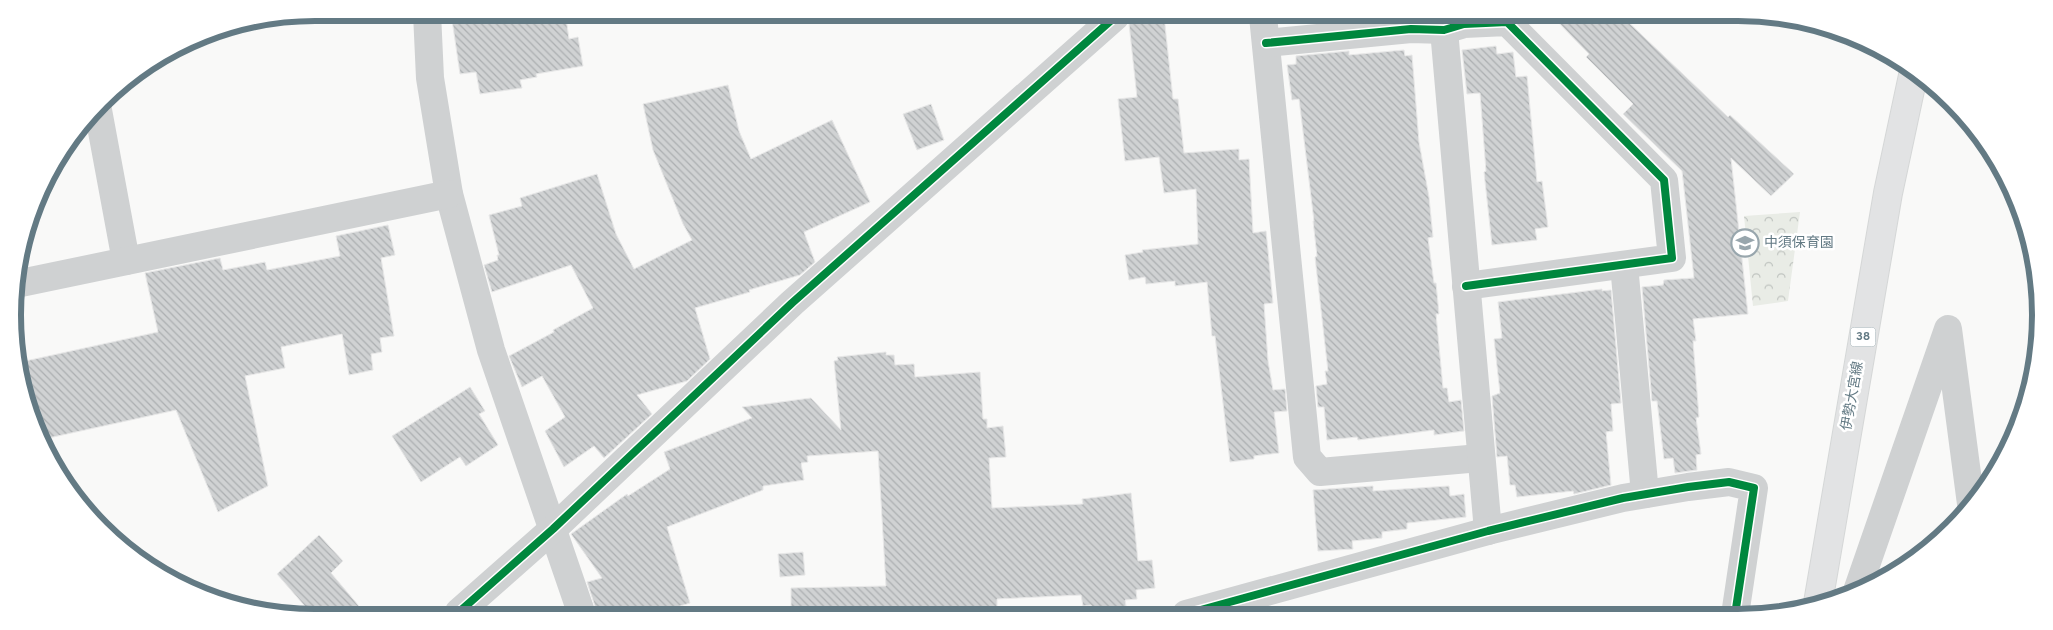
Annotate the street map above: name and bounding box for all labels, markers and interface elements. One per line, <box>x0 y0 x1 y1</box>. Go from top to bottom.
school or university icon: 中須保育園 <box>1730 228 1760 258</box>
place label: 中須保育園 <box>1764 235 1834 252</box>
road number: 38 <box>1850 328 1876 347</box>
street label: 伊勢大宮線 <box>1839 360 1867 432</box>

